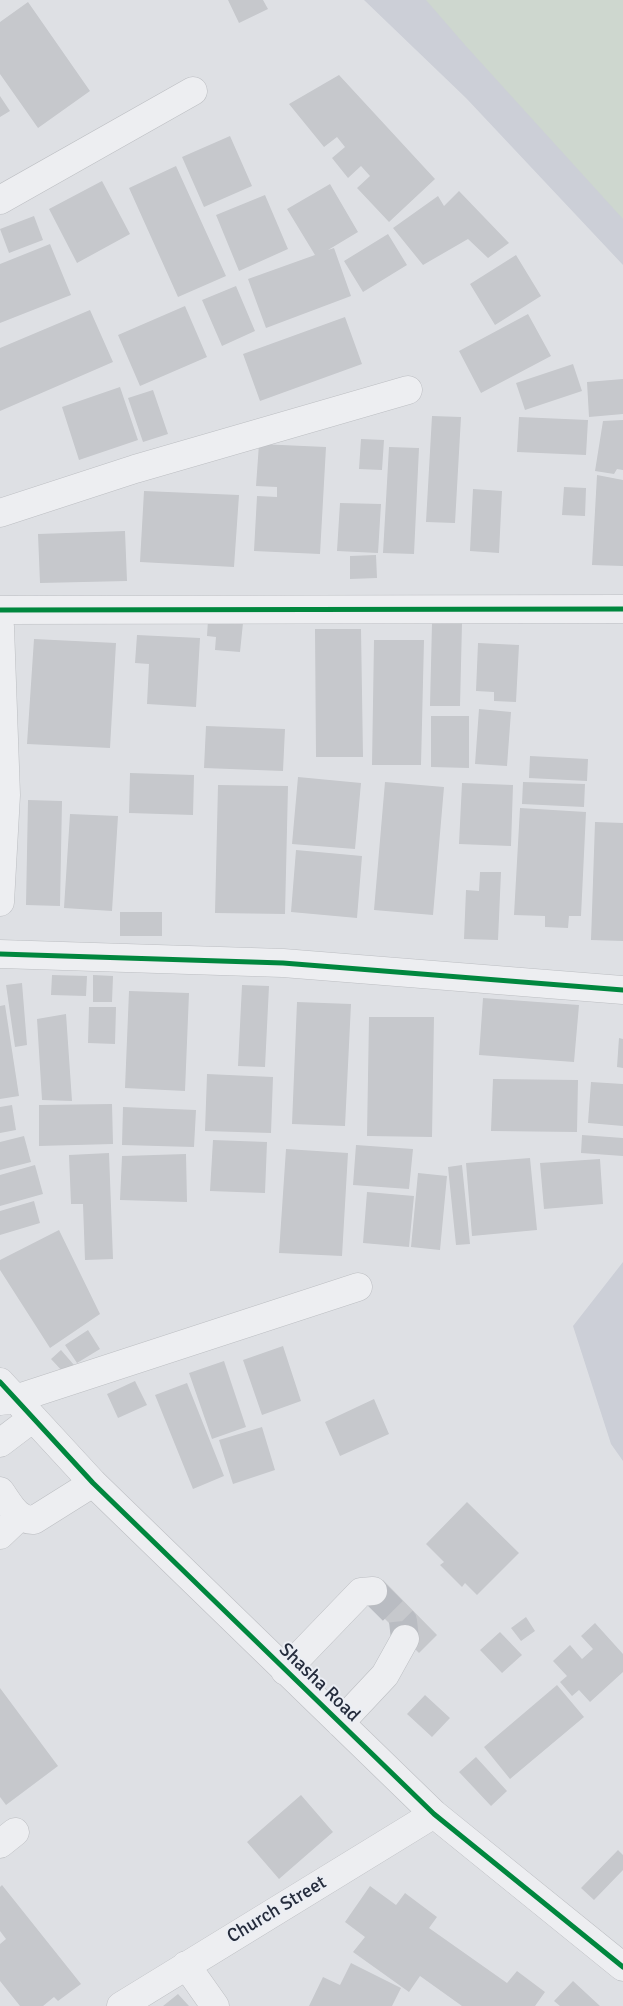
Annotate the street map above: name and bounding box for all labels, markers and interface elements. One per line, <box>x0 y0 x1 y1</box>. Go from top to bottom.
street label: Shasha Road <box>274 1639 364 1727</box>
street label: Church Street <box>223 1871 331 1949</box>

